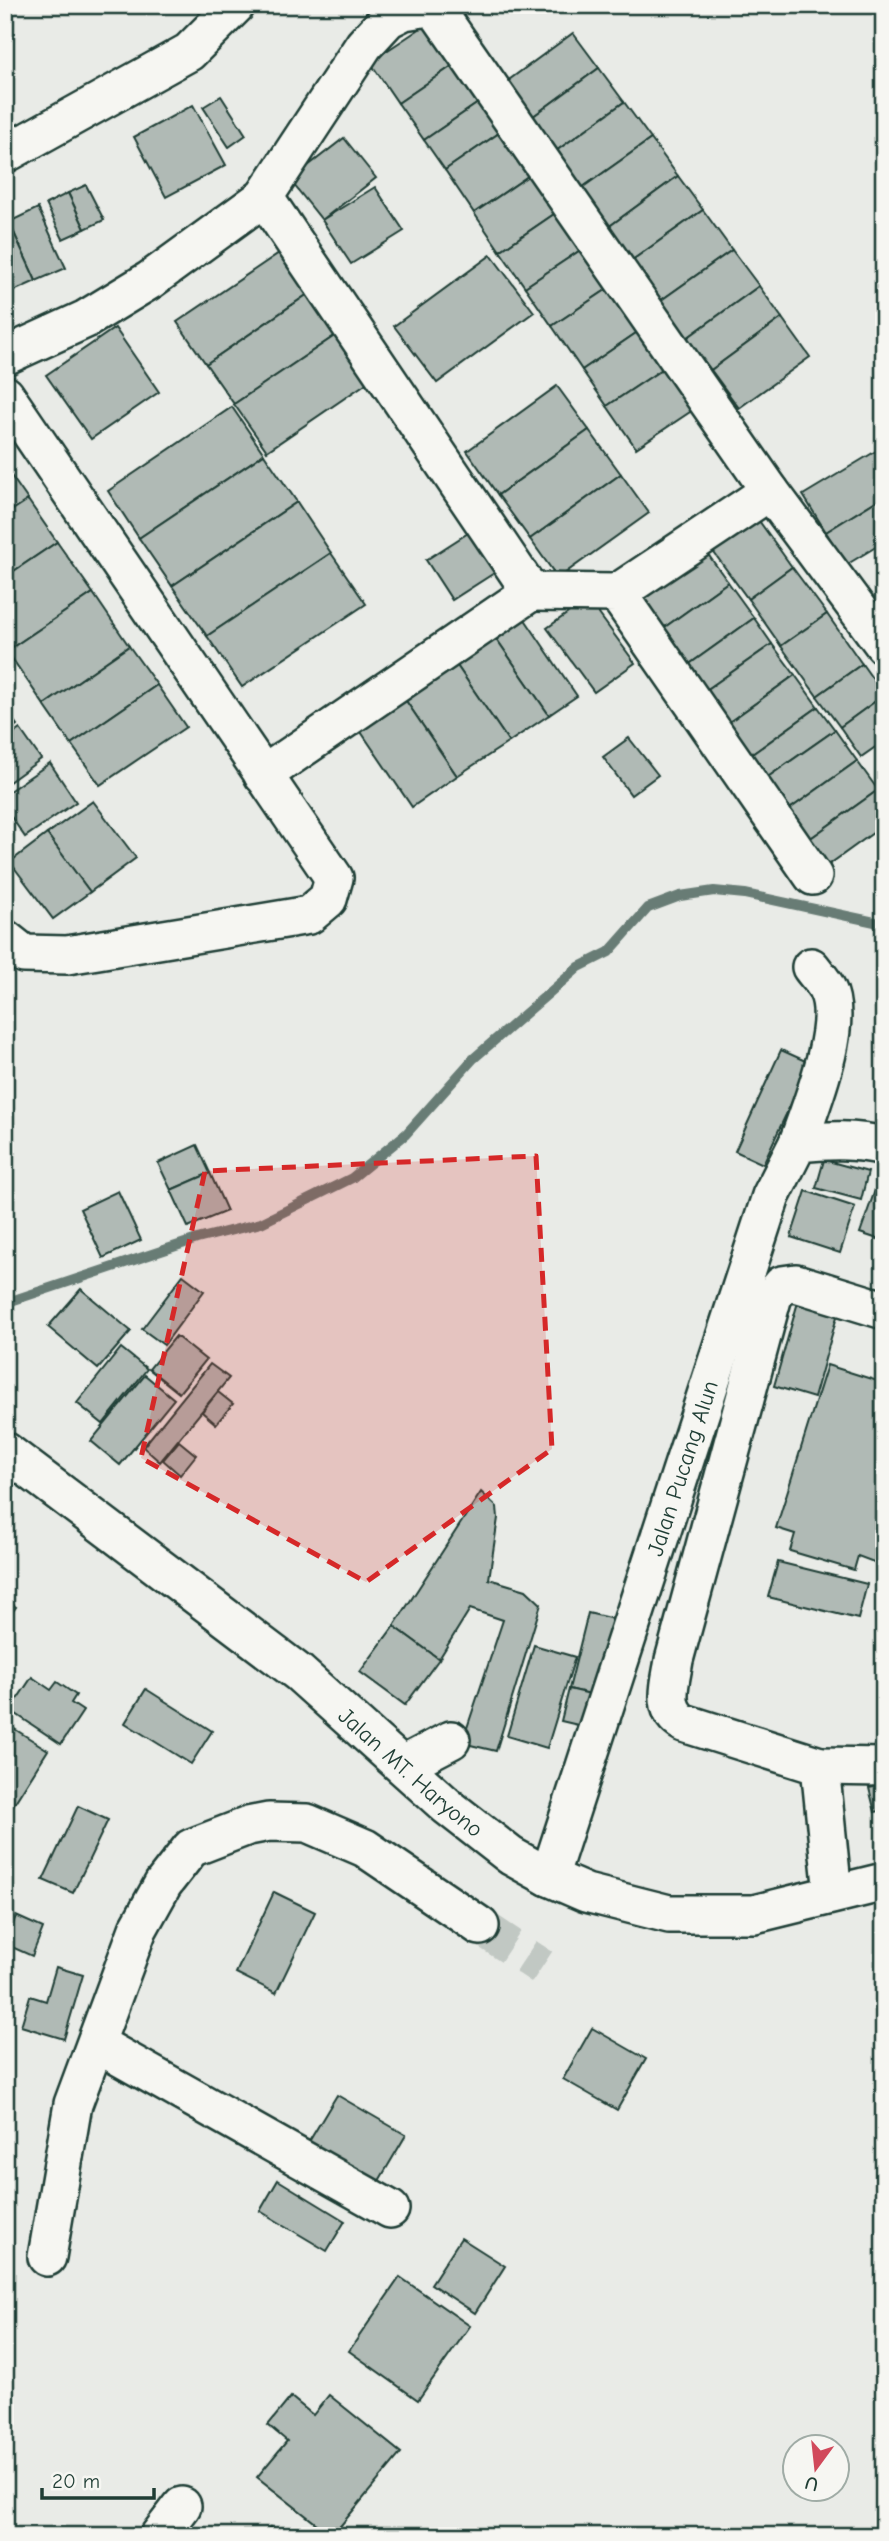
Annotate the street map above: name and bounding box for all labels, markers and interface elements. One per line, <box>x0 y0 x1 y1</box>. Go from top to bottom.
street label: Jalan Pucang Alun <box>641 1377 723 1559</box>
street label: Jalan MT. Haryono <box>333 1702 489 1843</box>
north arrow <box>780 2432 850 2502</box>
scale bar <box>42 2457 154 2501</box>
text: 20 m <box>52 2469 100 2493</box>
text: U <box>803 2471 821 2496</box>

